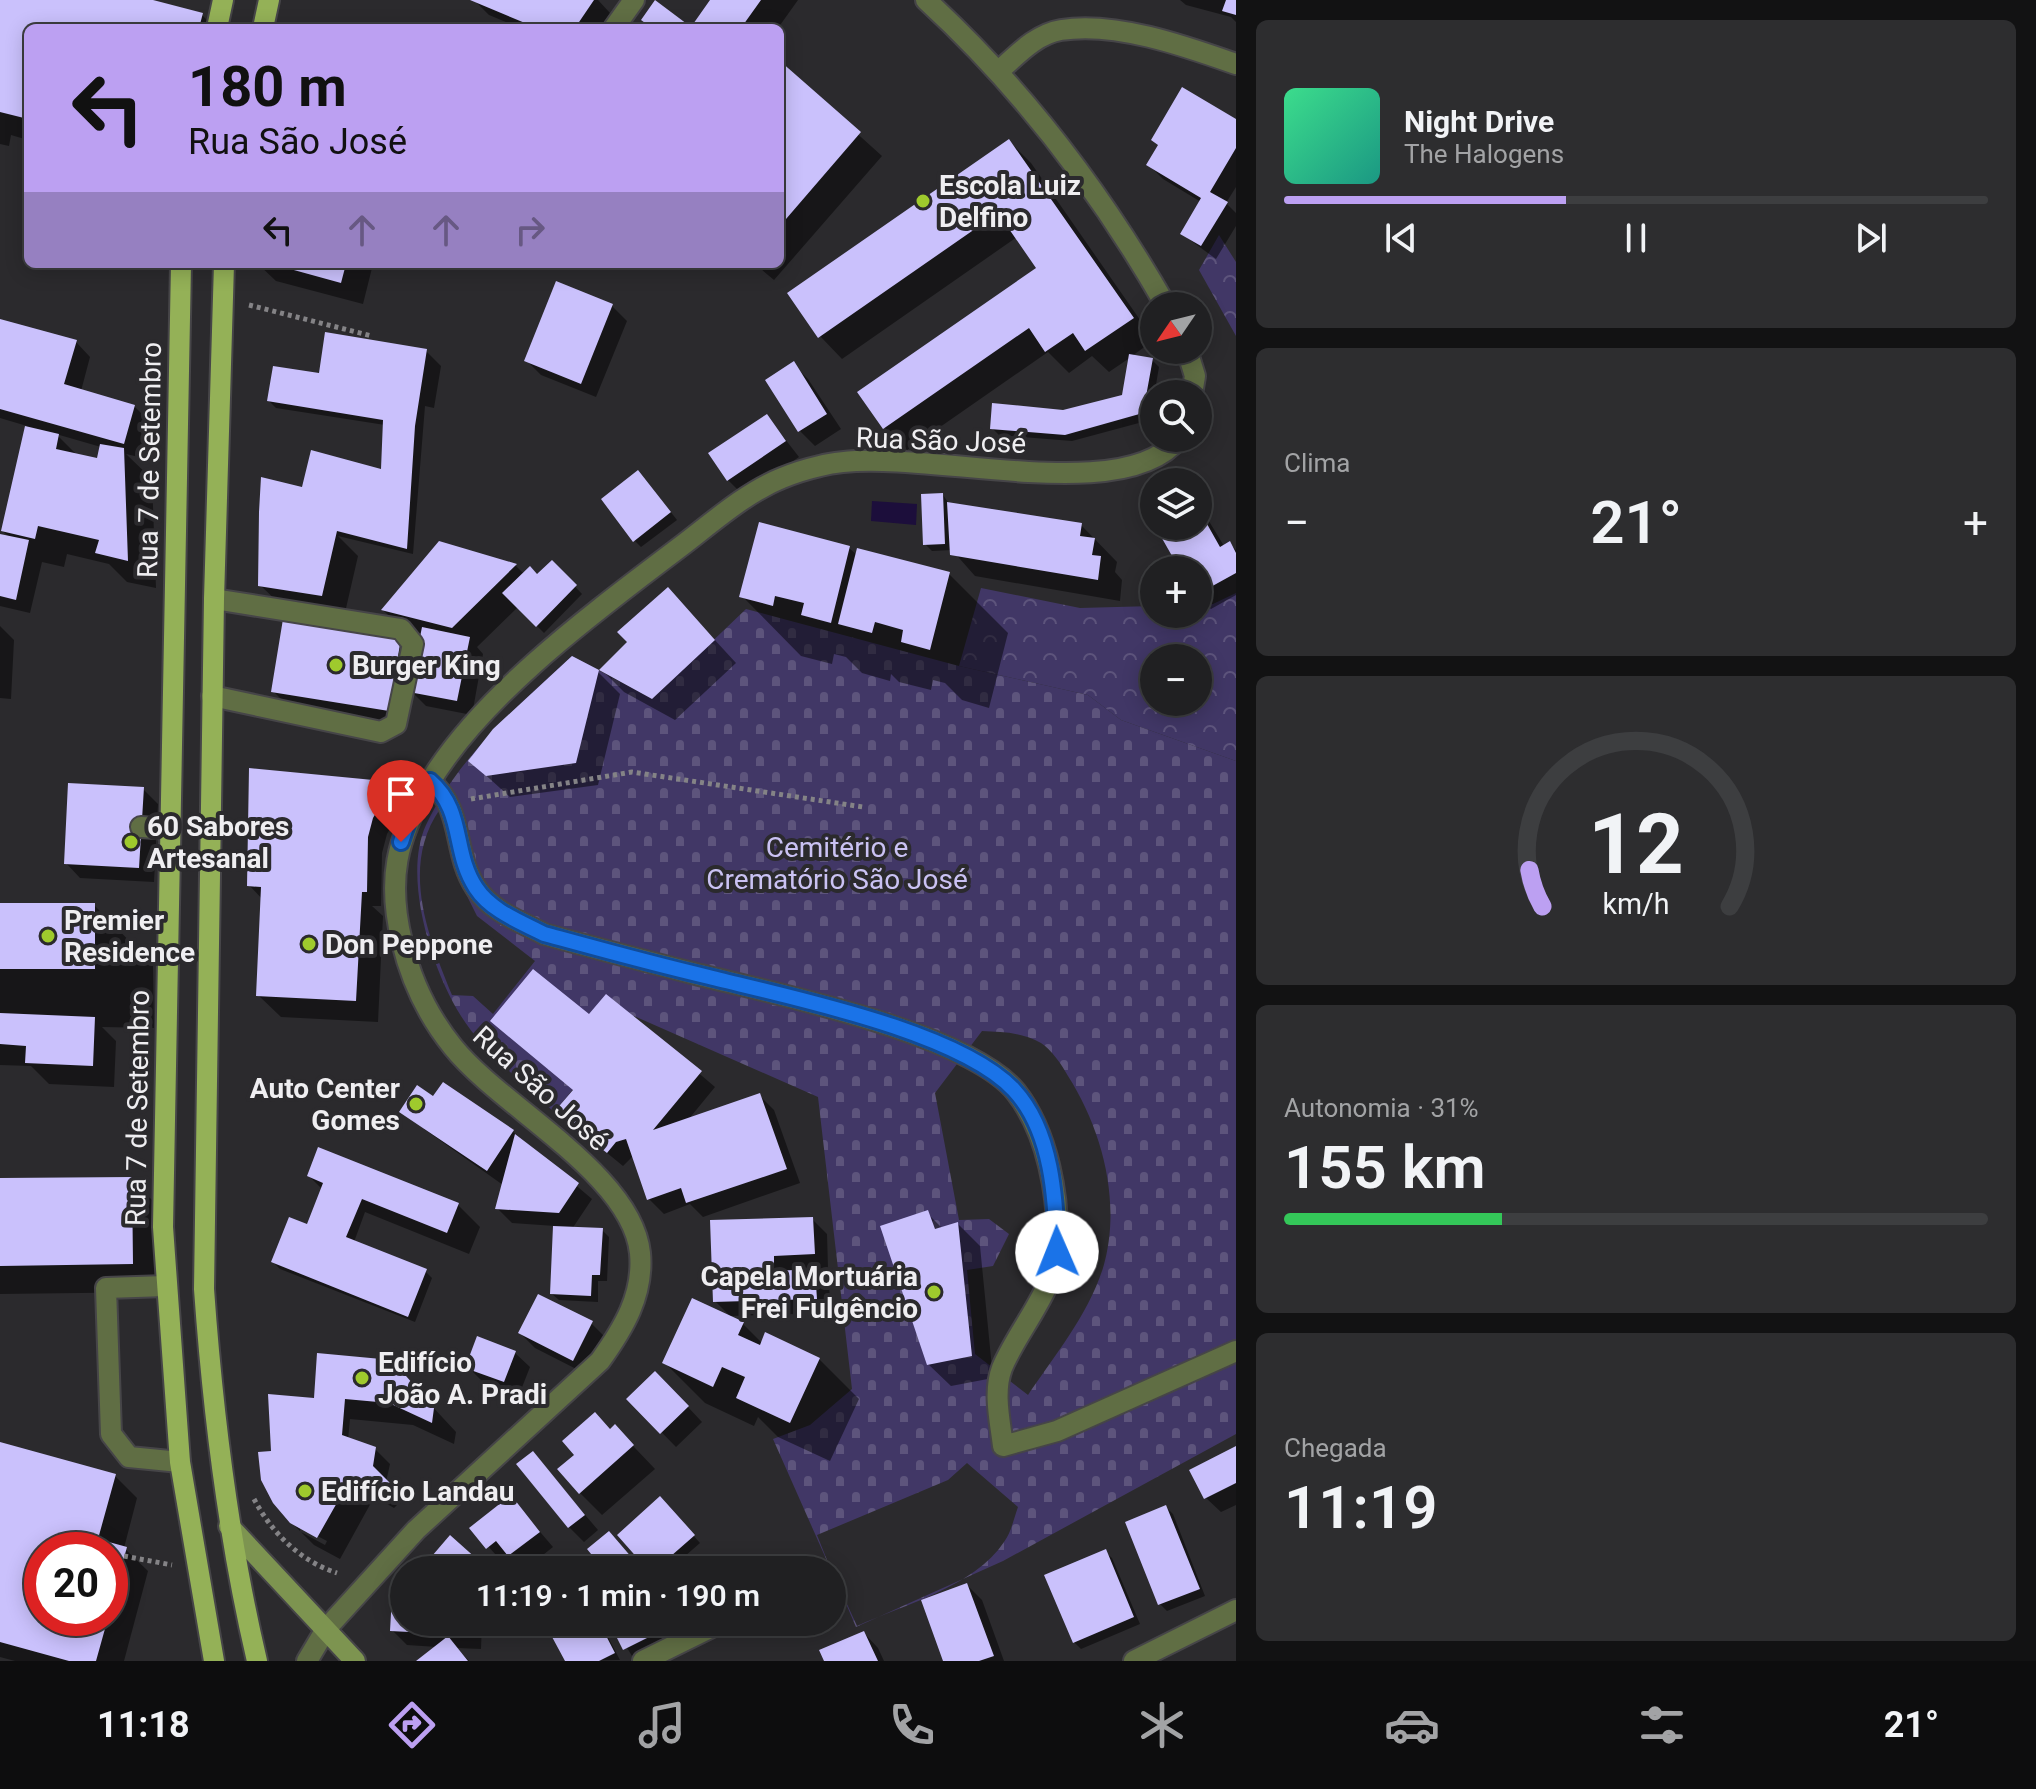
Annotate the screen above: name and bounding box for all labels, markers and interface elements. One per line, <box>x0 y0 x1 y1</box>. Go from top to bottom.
text: 180 m <box>188 54 347 120</box>
icon: left <box>56 56 160 160</box>
text: Night Drive <box>1404 104 1554 139</box>
text: Rua São José <box>188 121 407 163</box>
text: The Halogens <box>1404 139 1564 169</box>
place label: Escola Luiz Delfino <box>939 169 1081 234</box>
marker: Escola Luiz Delfino <box>914 192 932 210</box>
icon: left <box>256 208 300 252</box>
icon: ahead <box>340 208 384 252</box>
icon: ahead <box>424 208 468 252</box>
icon: right <box>508 208 552 252</box>
icon: previous <box>1379 216 1423 260</box>
icon: pause <box>1614 216 1658 260</box>
icon: next <box>1849 216 1893 260</box>
north arrow <box>1140 292 1212 364</box>
map controls <box>1140 292 1212 716</box>
street label: Rua 7 de Setembro <box>131 342 168 578</box>
button: search <box>1140 380 1212 452</box>
street label: Rua São José <box>855 421 1027 460</box>
text: Clima <box>1284 448 1351 478</box>
button: layers <box>1140 468 1212 540</box>
text: 21° <box>1590 487 1682 558</box>
text: − <box>1284 497 1309 549</box>
text: + <box>1963 497 1988 549</box>
button: + <box>1140 556 1212 628</box>
button: − <box>1140 644 1212 716</box>
place label: Burger King <box>352 649 501 682</box>
marker: Burger King <box>327 656 345 674</box>
pin <box>367 760 435 842</box>
icon: arrive <box>379 772 423 816</box>
text: 12 <box>1588 795 1684 892</box>
place label: 60 Sabores Artesanal <box>147 810 289 875</box>
park label: Cemitério e Crematório São José <box>706 831 968 896</box>
marker: 60 Sabores Artesanal <box>122 833 140 851</box>
text: km/h <box>1602 887 1670 921</box>
place label: Premier Residence <box>64 904 195 969</box>
marker: Premier Residence <box>39 927 57 945</box>
place label: Don Peppone <box>325 928 493 961</box>
marker: Don Peppone <box>300 935 318 953</box>
street label: Rua 7 de Setembro <box>119 990 156 1226</box>
street label: Rua São José <box>466 1019 615 1158</box>
place label: Auto Center Gomes <box>250 1072 400 1137</box>
text: Autonomia · 31% <box>1284 1093 1479 1123</box>
marker: Auto Center Gomes <box>407 1095 425 1113</box>
text: 155 km <box>1284 1132 1486 1203</box>
position arrow <box>1015 1210 1099 1294</box>
place label: Capela Mortuária Frei Fulgêncio <box>700 1260 918 1325</box>
marker: Capela Mortuária Frei Fulgêncio <box>925 1283 943 1301</box>
place label: Edifício João A. Pradi <box>378 1346 547 1411</box>
marker: Edifício João A. Pradi <box>353 1369 371 1387</box>
text: Chegada <box>1284 1433 1387 1463</box>
text: 11:19 <box>1284 1472 1437 1543</box>
place label: Edifício Landau <box>321 1475 514 1508</box>
marker: Edifício Landau <box>296 1482 314 1500</box>
speed limit sign: 20 <box>24 1532 128 1636</box>
text: 11:19 · 1 min · 190 m <box>476 1578 760 1613</box>
icon: directions <box>384 1697 440 1753</box>
icon: music <box>634 1697 690 1753</box>
icon: phone <box>884 1697 940 1753</box>
icon: climate <box>1134 1697 1190 1753</box>
icon: car <box>1384 1697 1440 1753</box>
icon: filters <box>1634 1697 1690 1753</box>
text: 11:18 <box>97 1704 190 1746</box>
text: 21° <box>1884 1704 1939 1746</box>

